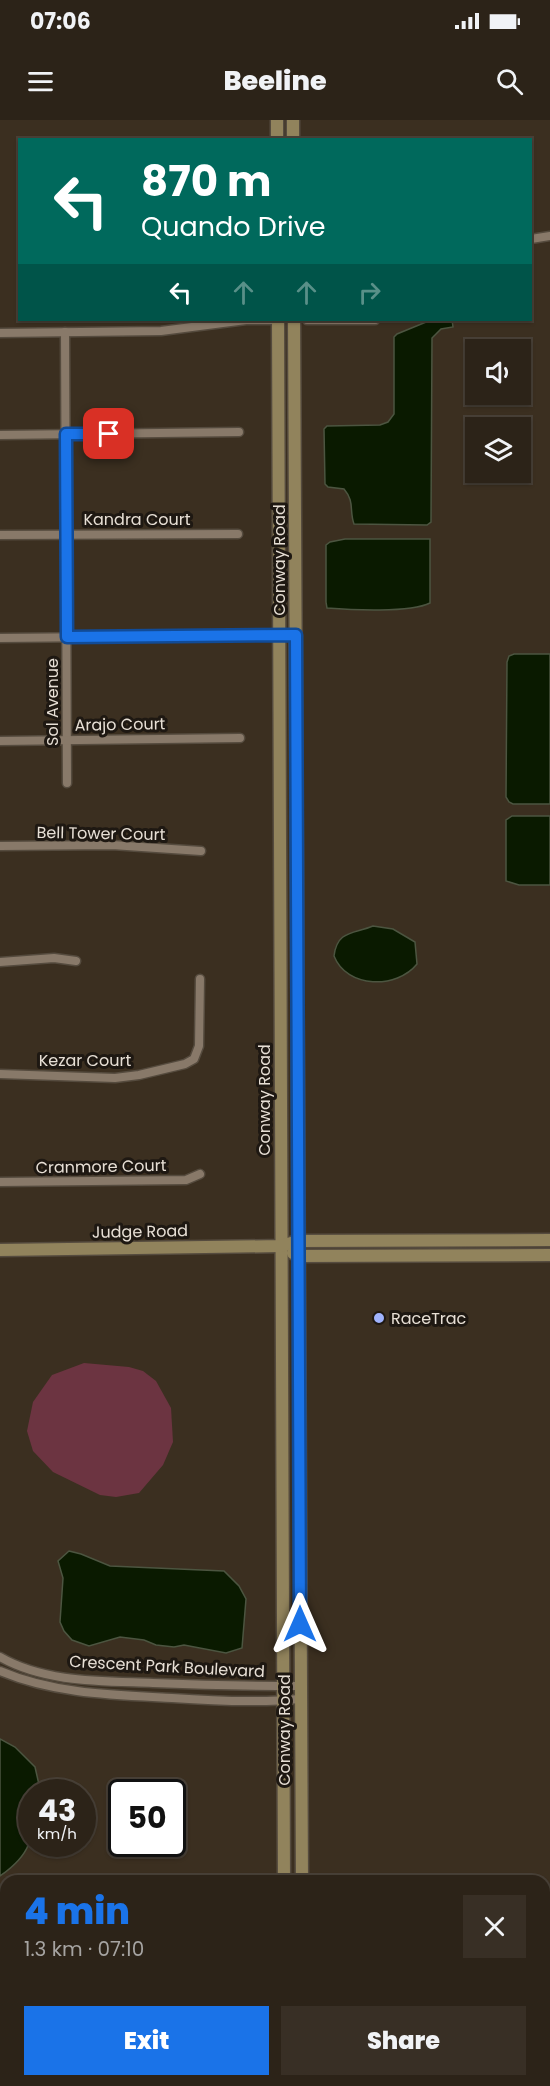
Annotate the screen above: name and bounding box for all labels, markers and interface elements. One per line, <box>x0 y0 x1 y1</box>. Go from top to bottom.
text: 07:06 <box>30 6 91 37</box>
text: Beeline <box>223 62 327 99</box>
icon: menu <box>24 65 57 98</box>
icon: search <box>493 65 526 98</box>
text: 870 m <box>141 152 271 211</box>
icon: left <box>42 162 120 240</box>
text: Quando Drive <box>141 208 326 245</box>
icon: left <box>164 276 197 309</box>
icon: ahead <box>227 276 260 309</box>
icon: ahead <box>290 276 323 309</box>
icon: right <box>353 276 386 309</box>
map controls <box>465 339 531 483</box>
button: sound <box>465 339 531 405</box>
pin <box>83 408 134 459</box>
icon: arrive <box>92 417 125 450</box>
button: layers <box>465 417 531 483</box>
street label: Conway Road <box>268 504 291 616</box>
street label: Kandra Court <box>83 508 191 531</box>
street label: Sol Avenue <box>41 658 64 746</box>
street label: Arajo Court <box>74 712 166 737</box>
street label: Bell Tower Court <box>36 821 166 846</box>
street label: Conway Road <box>253 1044 276 1156</box>
street label: Kezar Court <box>39 1049 131 1072</box>
street label: Cranmore Court <box>35 1154 167 1179</box>
street label: Judge Road <box>92 1219 188 1244</box>
place label: RaceTrac <box>391 1307 467 1330</box>
marker: RaceTrac <box>372 1311 386 1325</box>
position arrow <box>268 1592 332 1656</box>
street label: Crescent Park Boulevard <box>69 1650 265 1683</box>
street label: Conway Road <box>273 1674 296 1786</box>
speed limit sign: 50 <box>108 1779 186 1857</box>
text: 43 <box>38 1789 76 1832</box>
text: km/h <box>37 1823 77 1844</box>
text: 4 min <box>24 1886 130 1937</box>
button: close <box>463 1895 526 1958</box>
text: 1.3 km · 07:10 <box>24 1935 144 1963</box>
button: Exit <box>24 2006 269 2075</box>
button: Share <box>281 2006 526 2075</box>

